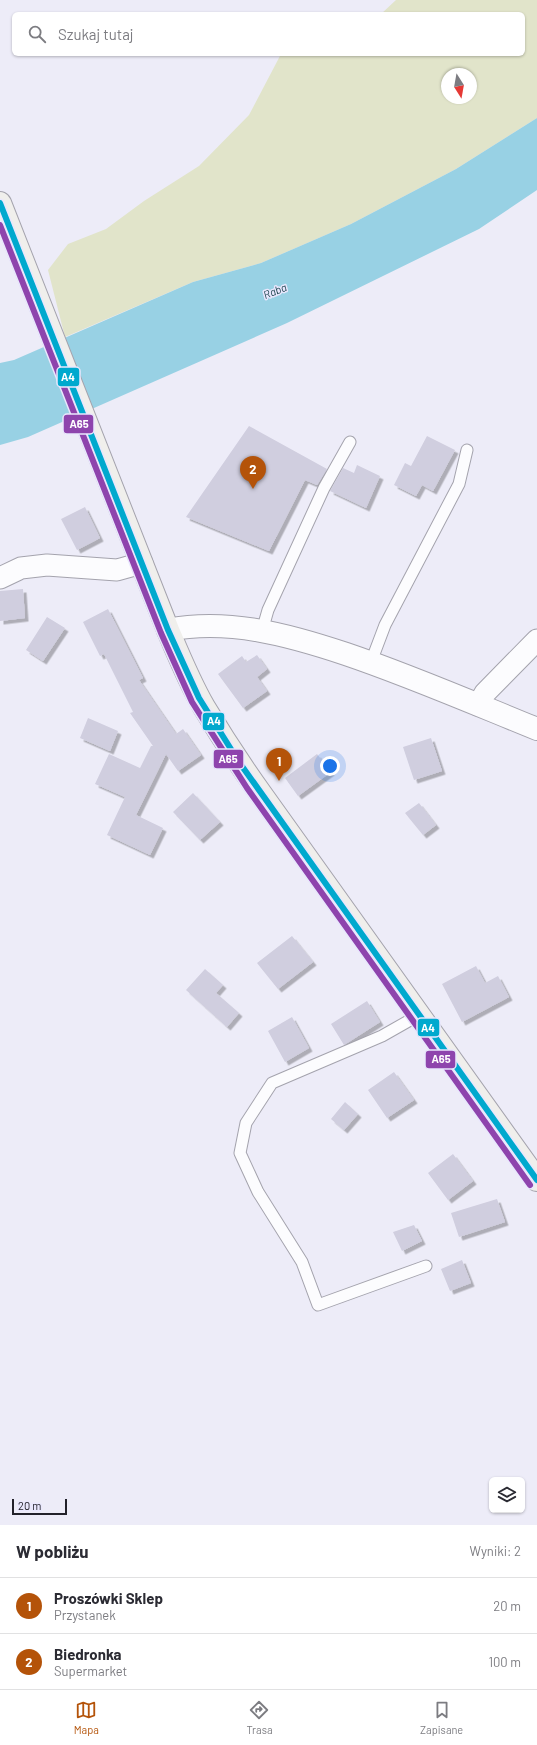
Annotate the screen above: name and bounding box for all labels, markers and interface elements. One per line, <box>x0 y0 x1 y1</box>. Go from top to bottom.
search box <box>12 12 525 56</box>
icon: search <box>26 23 48 45</box>
text: Szukaj tutaj <box>58 25 134 43</box>
north arrow <box>441 68 477 104</box>
water label: Raba <box>261 280 289 301</box>
line badge: A4 <box>57 367 80 387</box>
text: A4 <box>61 370 75 383</box>
line badge: A65 <box>63 414 94 434</box>
text: A65 <box>69 417 89 430</box>
pin: 2 <box>240 456 266 489</box>
line badge: A4 <box>202 712 225 731</box>
text: A4 <box>207 714 221 727</box>
pin: 1 <box>266 748 292 781</box>
line badge: A65 <box>213 749 244 769</box>
text: A65 <box>218 752 238 765</box>
your location <box>320 756 340 776</box>
line badge: A4 <box>417 1018 440 1037</box>
text: A4 <box>421 1021 435 1034</box>
line badge: A65 <box>425 1050 456 1069</box>
text: A65 <box>431 1052 451 1065</box>
map controls <box>489 1477 525 1513</box>
button: layers <box>489 1477 525 1513</box>
scale bar <box>12 1497 67 1516</box>
text: 20 m <box>18 1499 41 1512</box>
text: W pobliżu <box>16 1541 89 1561</box>
text: Wyniki: 2 <box>470 1543 521 1559</box>
text: Proszówki Sklep <box>54 1589 163 1607</box>
text: 1 <box>27 1598 31 1614</box>
text: 20 m <box>493 1598 521 1614</box>
text: Przystanek <box>54 1607 116 1623</box>
text: Biedronka <box>54 1645 122 1663</box>
text: 2 <box>25 1654 33 1670</box>
text: 100 m <box>488 1654 521 1670</box>
text: Supermarket <box>54 1663 127 1679</box>
tab: Mapa <box>74 1699 99 1736</box>
tab: Trasa <box>246 1699 273 1736</box>
tab: Zapisane <box>420 1699 463 1736</box>

